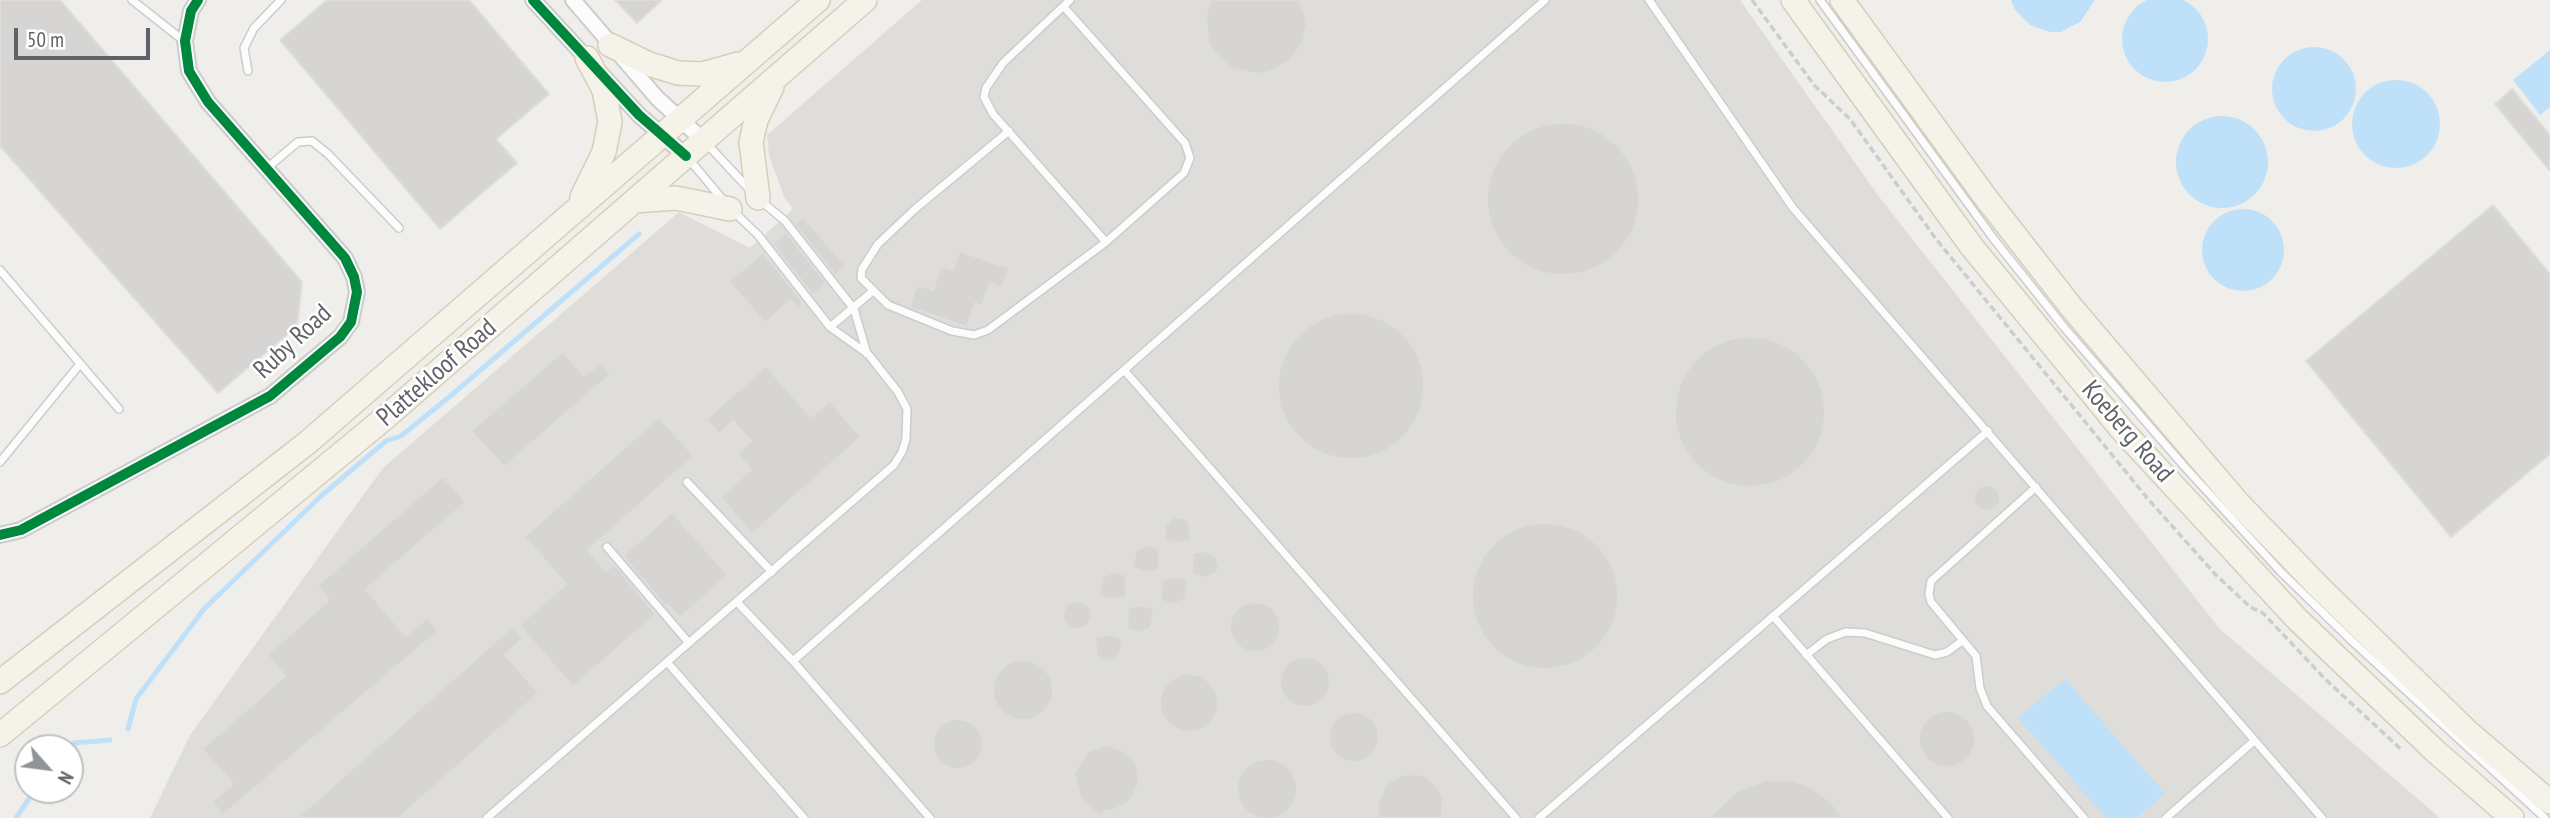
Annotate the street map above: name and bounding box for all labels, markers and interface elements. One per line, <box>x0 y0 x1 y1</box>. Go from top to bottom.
scale bar <box>18 14 154 58</box>
text: 50 m <box>27 26 64 53</box>
street label: Ruby Road <box>248 298 338 386</box>
street label: Plattekloof Road <box>371 313 503 433</box>
street label: Koeberg Road <box>2075 375 2179 489</box>
north arrow <box>14 734 84 804</box>
text: N <box>53 768 79 788</box>

